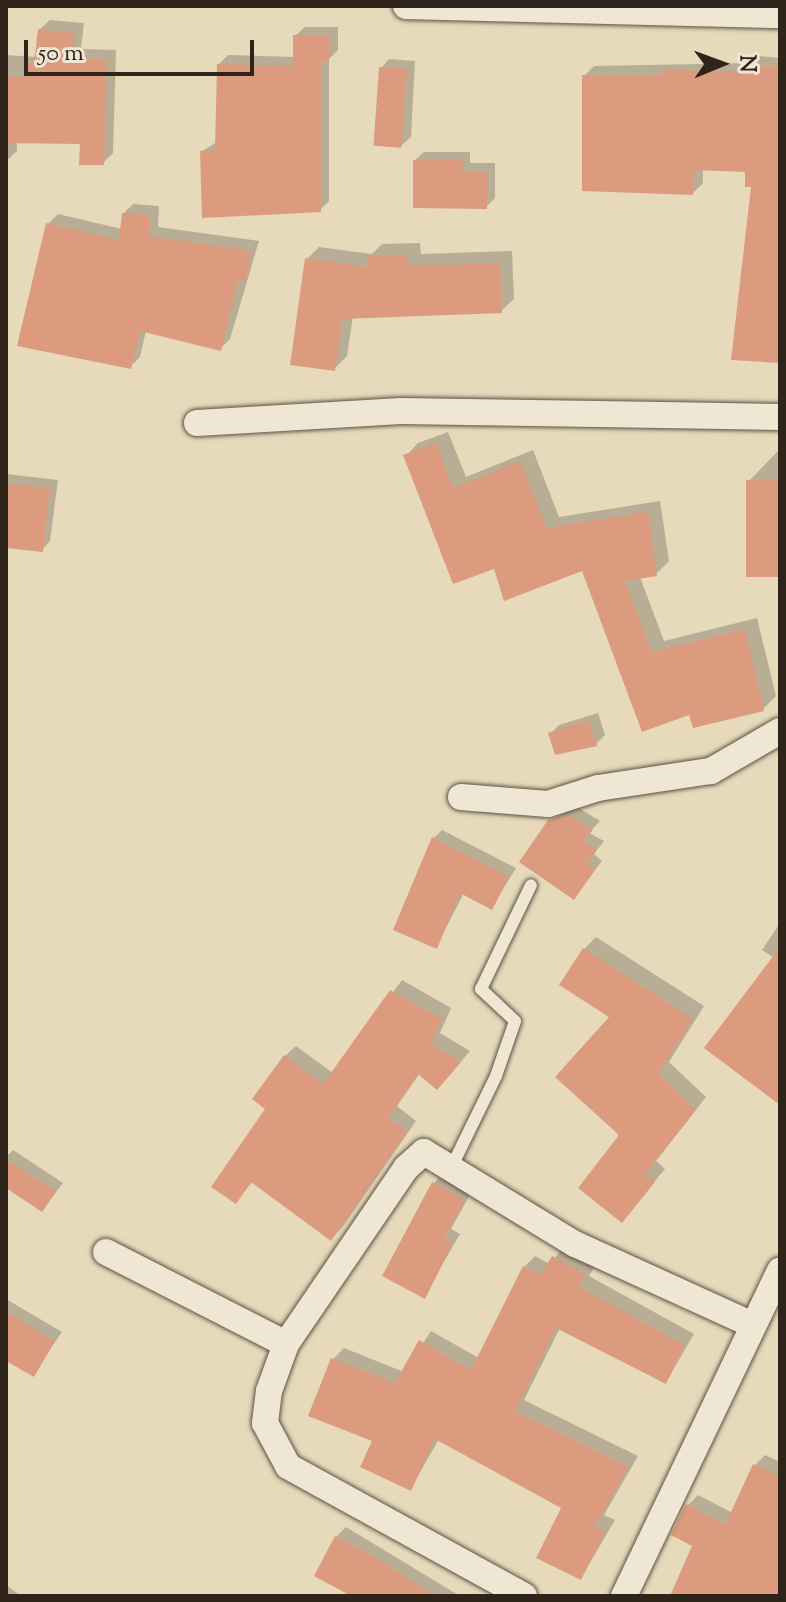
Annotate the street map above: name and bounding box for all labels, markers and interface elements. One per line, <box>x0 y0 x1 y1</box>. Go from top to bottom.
scale bar <box>28 24 258 74</box>
north arrow <box>682 24 762 104</box>
text: 50 m <box>38 37 84 71</box>
text: N <box>730 55 762 73</box>

